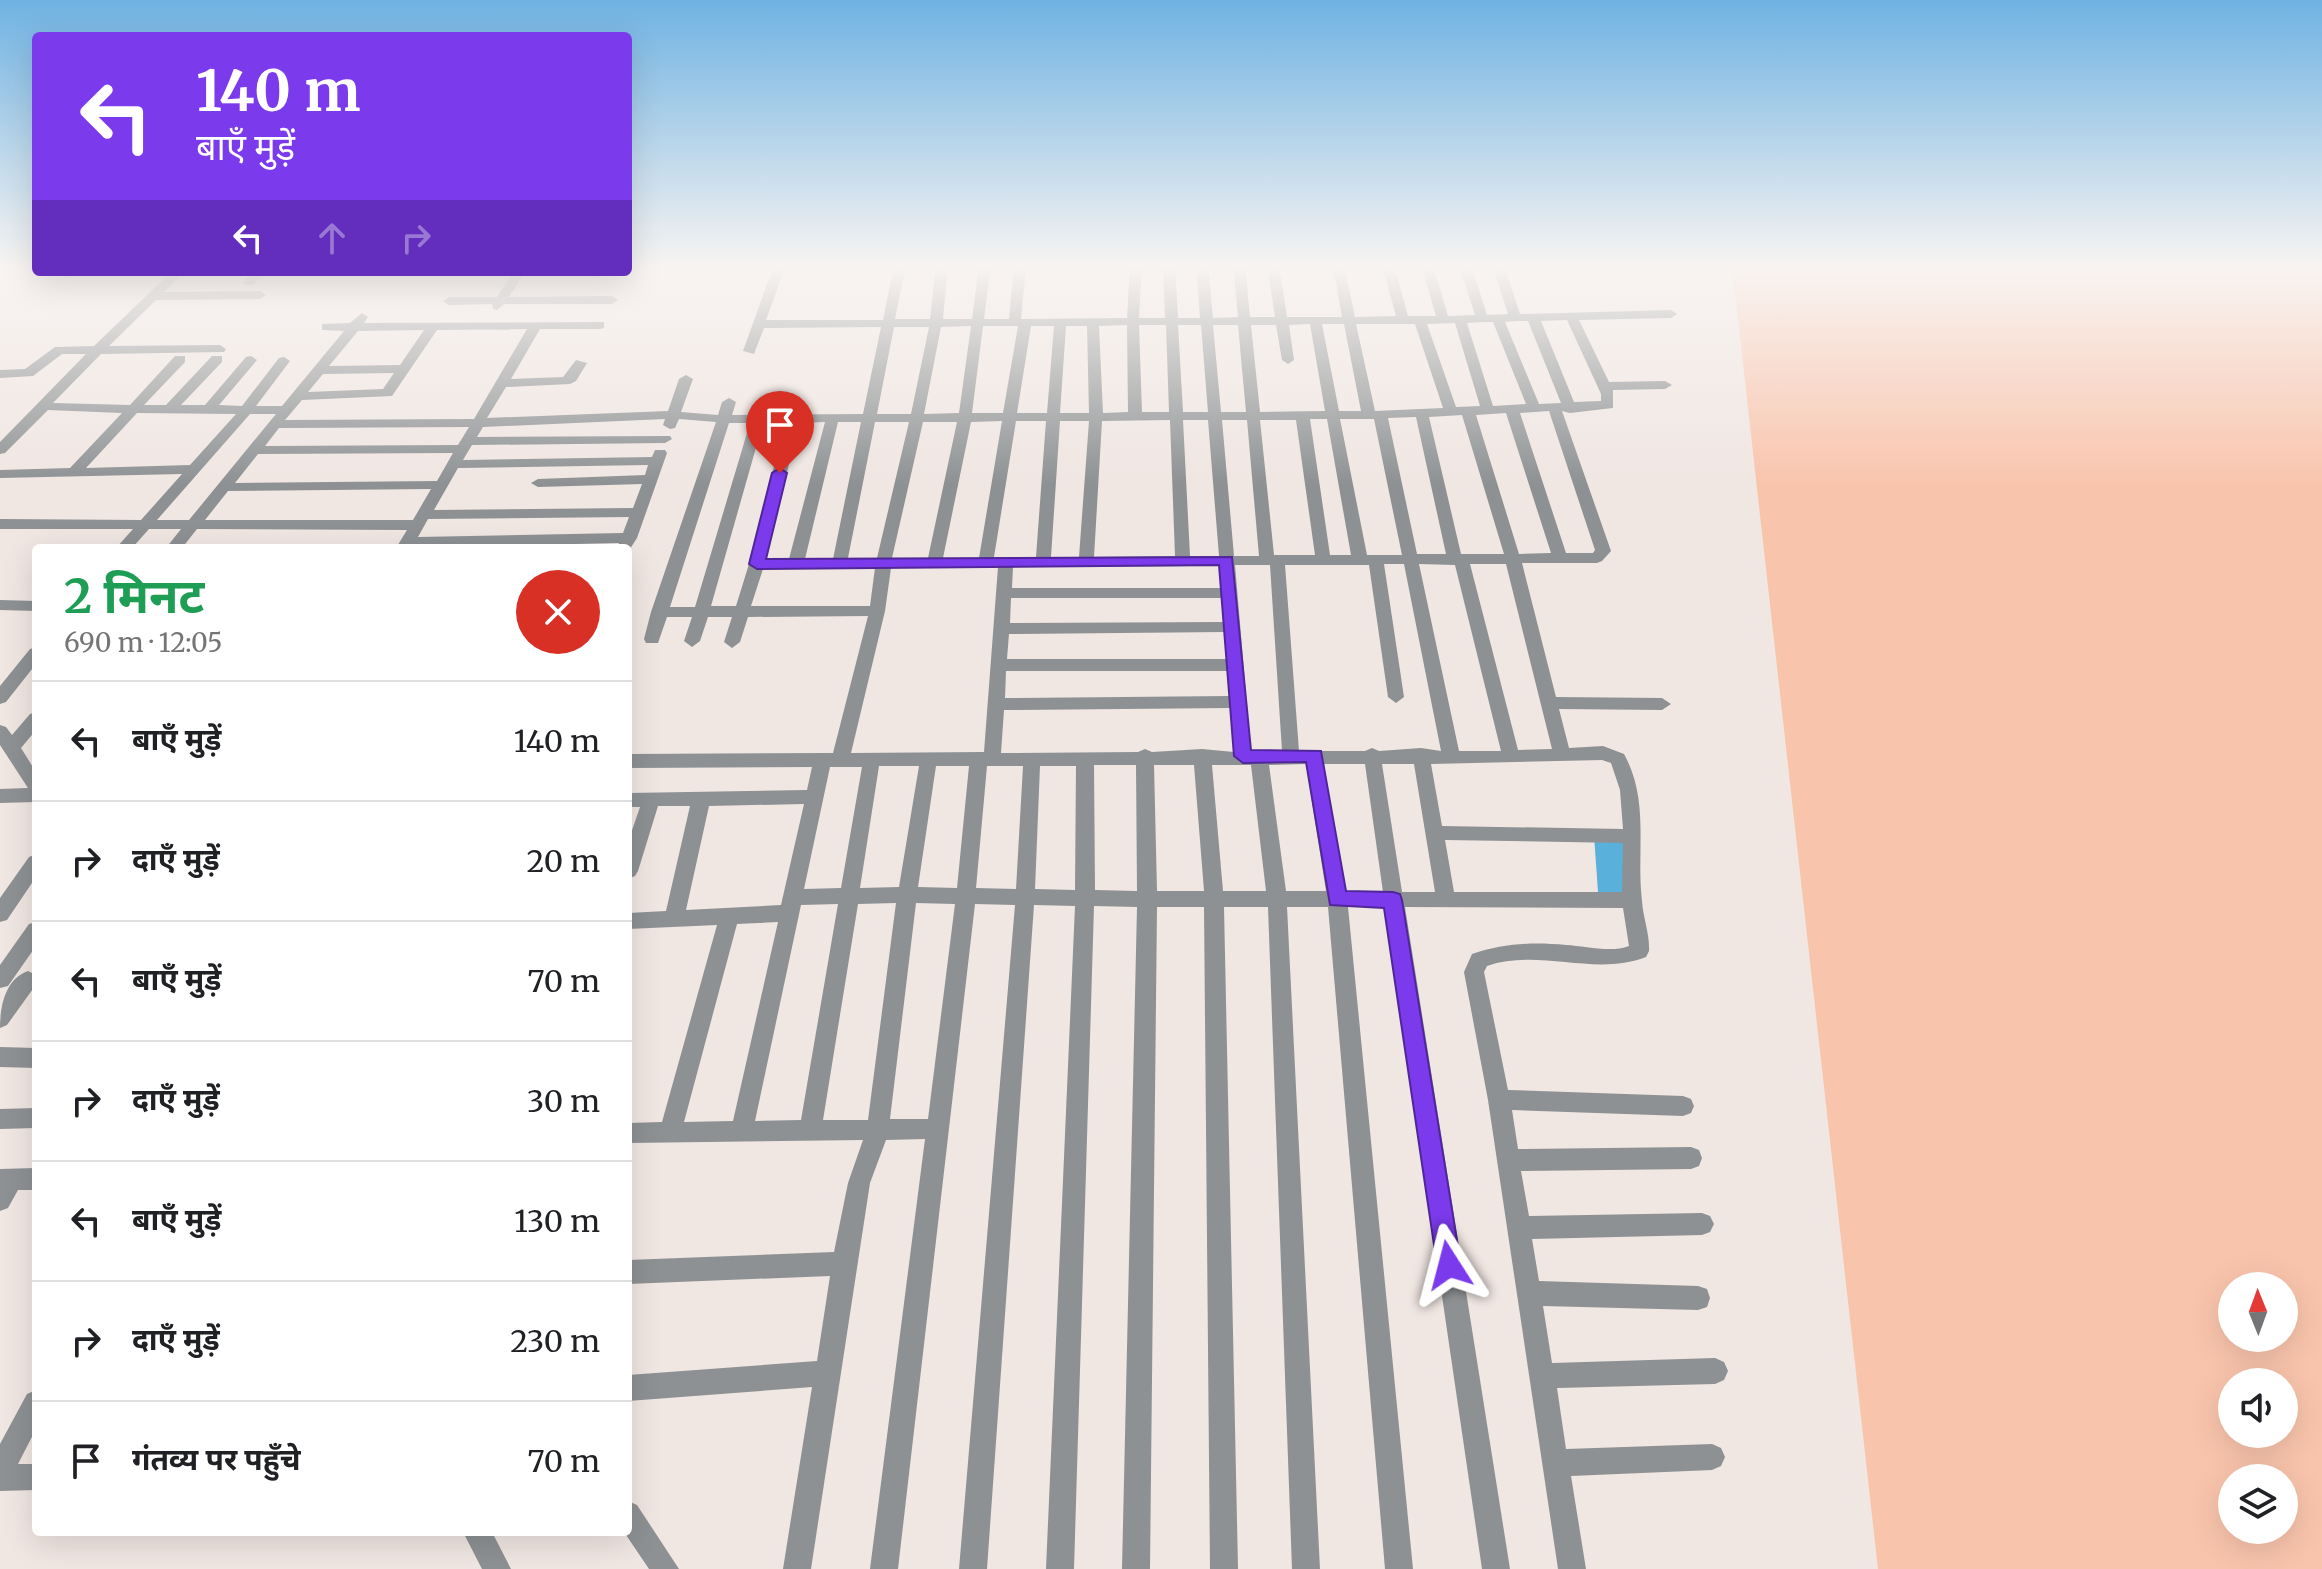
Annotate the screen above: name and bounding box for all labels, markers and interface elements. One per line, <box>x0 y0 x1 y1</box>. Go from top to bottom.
text: 140 m <box>196 56 361 126</box>
icon: left <box>64 64 168 168</box>
text: बाएँ मुड़ें <box>196 125 295 170</box>
icon: left <box>226 216 270 260</box>
icon: ahead <box>310 216 354 260</box>
icon: right <box>394 216 438 260</box>
pin <box>746 391 814 473</box>
icon: arrive <box>758 403 802 447</box>
text: 2 मिनट <box>64 566 204 626</box>
button: close <box>516 570 600 654</box>
text: 690 m · 12:05 <box>64 626 222 659</box>
icon: left <box>64 719 108 763</box>
text: बाएँ मुड़ें <box>132 720 221 758</box>
text: 140 m <box>514 722 600 760</box>
icon: right <box>64 839 108 883</box>
text: दाएँ मुड़ें <box>132 840 220 878</box>
text: 20 m <box>527 842 600 880</box>
icon: left <box>64 959 108 1003</box>
text: बाएँ मुड़ें <box>132 960 221 998</box>
text: 70 m <box>527 962 600 1000</box>
icon: right <box>64 1079 108 1123</box>
text: दाएँ मुड़ें <box>132 1080 220 1118</box>
text: 30 m <box>527 1082 600 1120</box>
icon: left <box>64 1199 108 1243</box>
text: बाएँ मुड़ें <box>132 1200 221 1238</box>
text: 130 m <box>514 1202 600 1240</box>
position arrow <box>1407 1223 1491 1307</box>
north arrow <box>2218 1272 2298 1352</box>
map controls <box>2218 1272 2298 1544</box>
icon: right <box>64 1319 108 1363</box>
text: दाएँ मुड़ें <box>132 1320 220 1358</box>
text: 230 m <box>510 1322 600 1360</box>
button: sound <box>2218 1368 2298 1448</box>
icon: arrive <box>64 1439 108 1483</box>
text: गंतव्य पर पहुँचे <box>132 1440 300 1478</box>
text: 70 m <box>527 1442 600 1480</box>
button: layers <box>2218 1464 2298 1544</box>

